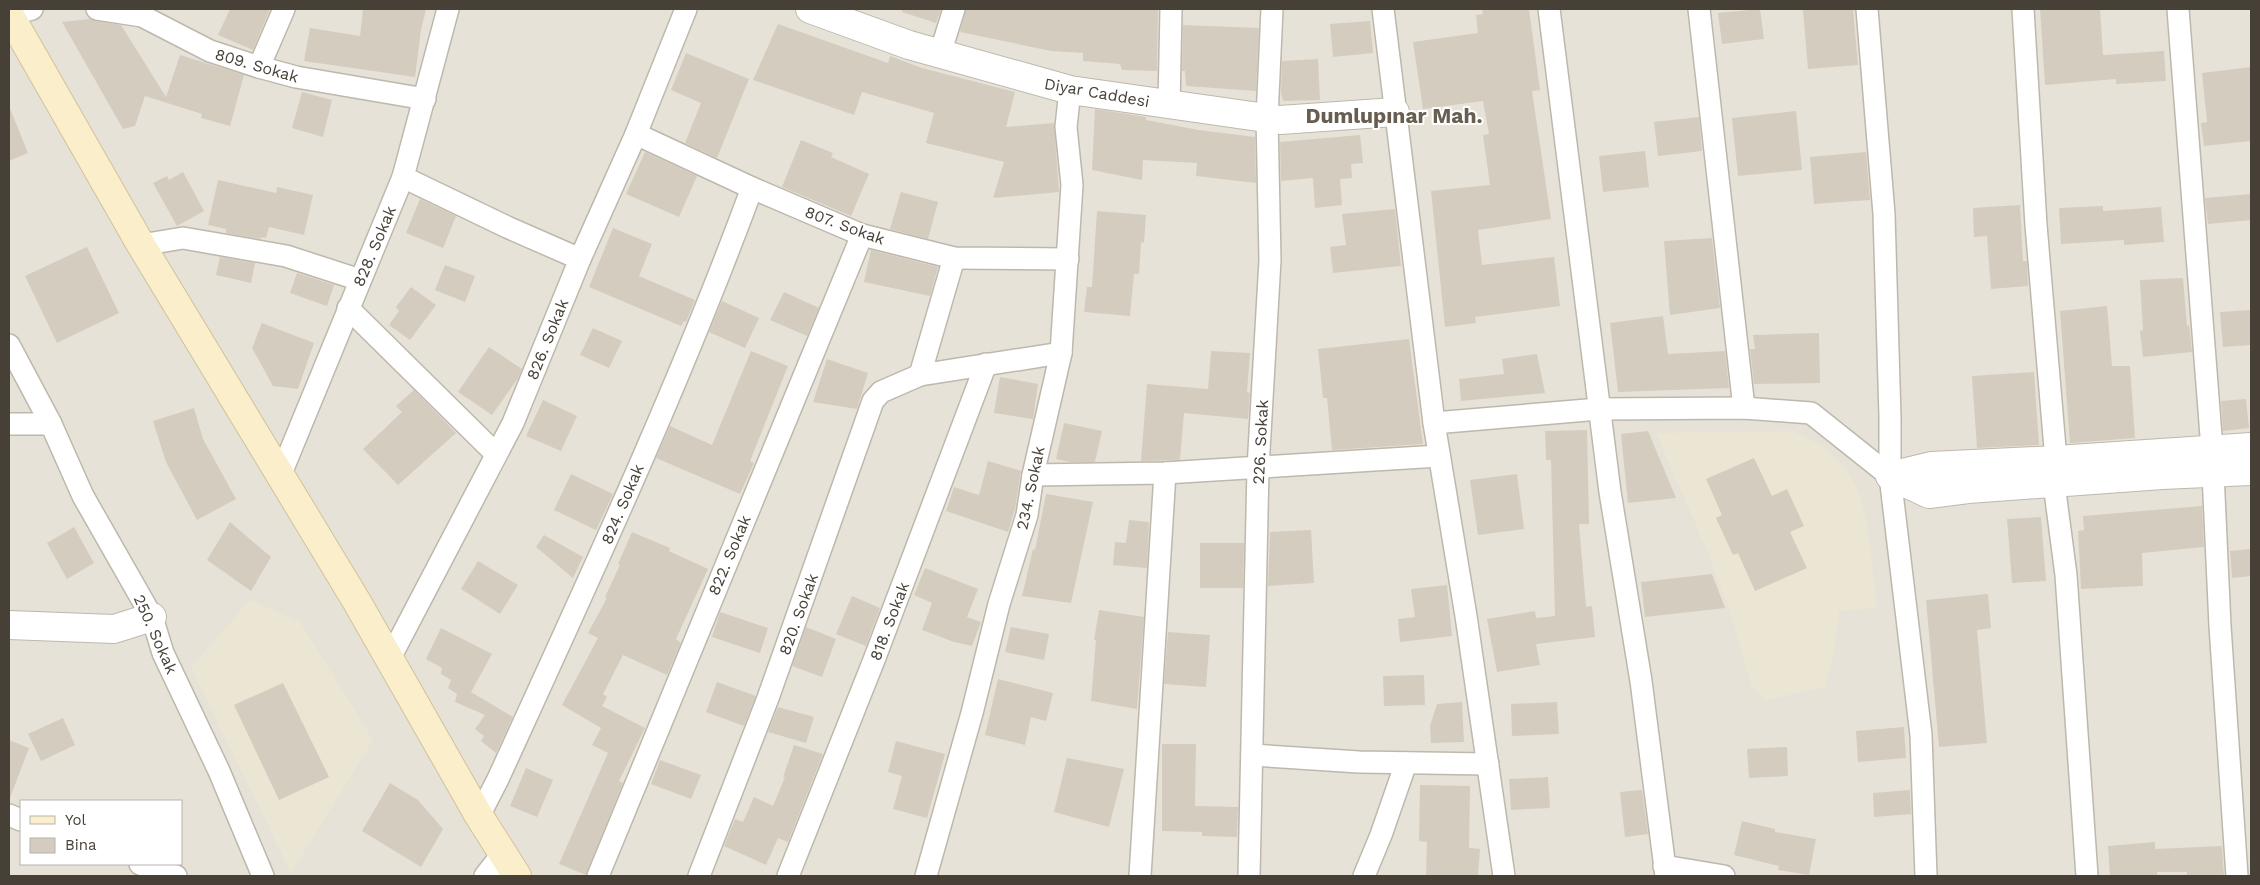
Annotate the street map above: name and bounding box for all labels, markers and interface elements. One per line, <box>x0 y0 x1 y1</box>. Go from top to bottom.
street label: 809. Sokak <box>213 44 301 86</box>
street label: Diyar Caddesi <box>1043 74 1151 111</box>
district label: Dumlupınar Mah. <box>1305 103 1483 128</box>
street label: 807. Sokak <box>802 202 887 249</box>
street label: 828. Sokak <box>349 203 400 289</box>
street label: 826. Sokak <box>523 296 572 382</box>
street label: 226. Sokak <box>1249 399 1272 485</box>
street label: 234. Sokak <box>1012 445 1049 532</box>
street label: 824. Sokak <box>597 461 648 547</box>
street label: 822. Sokak <box>704 512 755 598</box>
street label: 820. Sokak <box>775 571 822 658</box>
street label: 818. Sokak <box>866 579 913 663</box>
street label: 250. Sokak <box>130 592 181 677</box>
legend <box>20 800 182 865</box>
text: Yol <box>65 811 87 829</box>
text: Bina <box>65 836 97 854</box>

